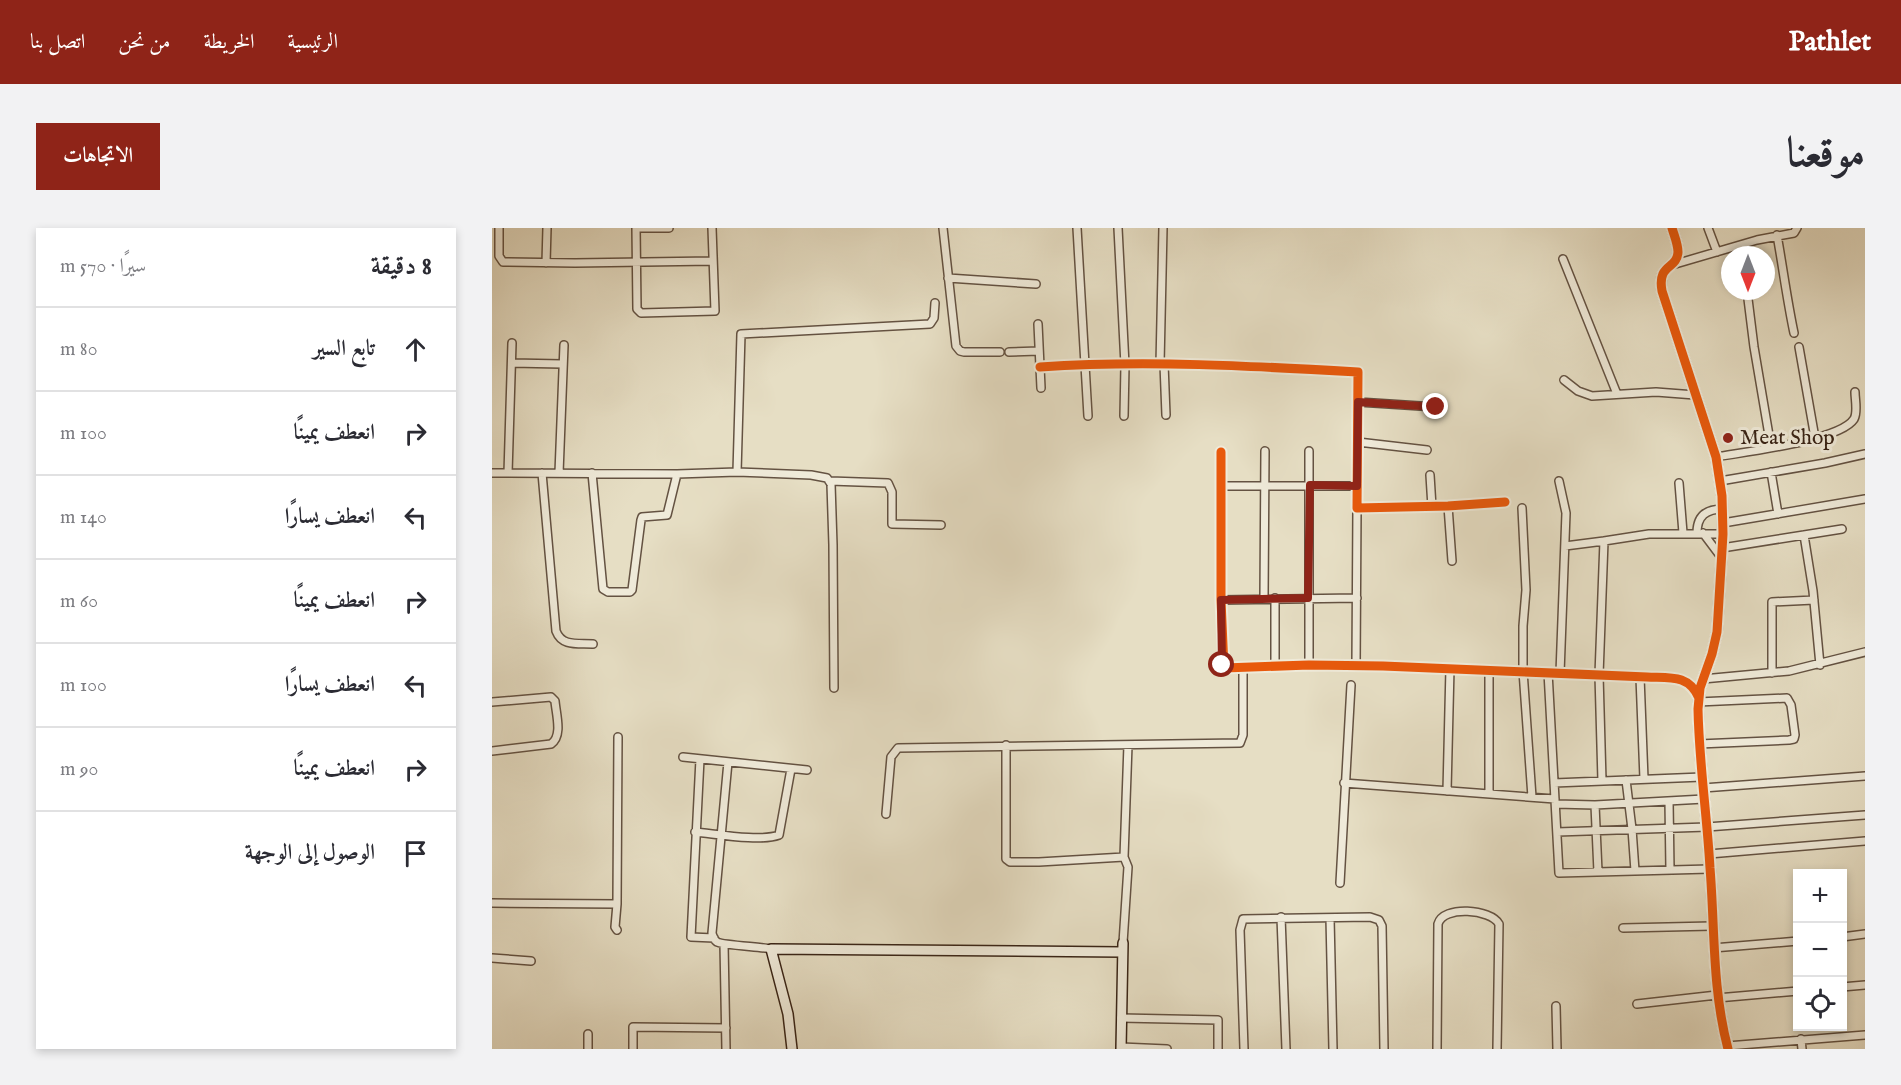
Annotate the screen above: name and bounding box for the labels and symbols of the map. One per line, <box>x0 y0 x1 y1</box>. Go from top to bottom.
north arrow <box>1721 246 1775 300</box>
route end <box>1422 393 1448 419</box>
place label: Meat Shop <box>1740 425 1835 452</box>
marker: Meat Shop <box>1721 431 1735 445</box>
route start <box>1208 651 1234 677</box>

